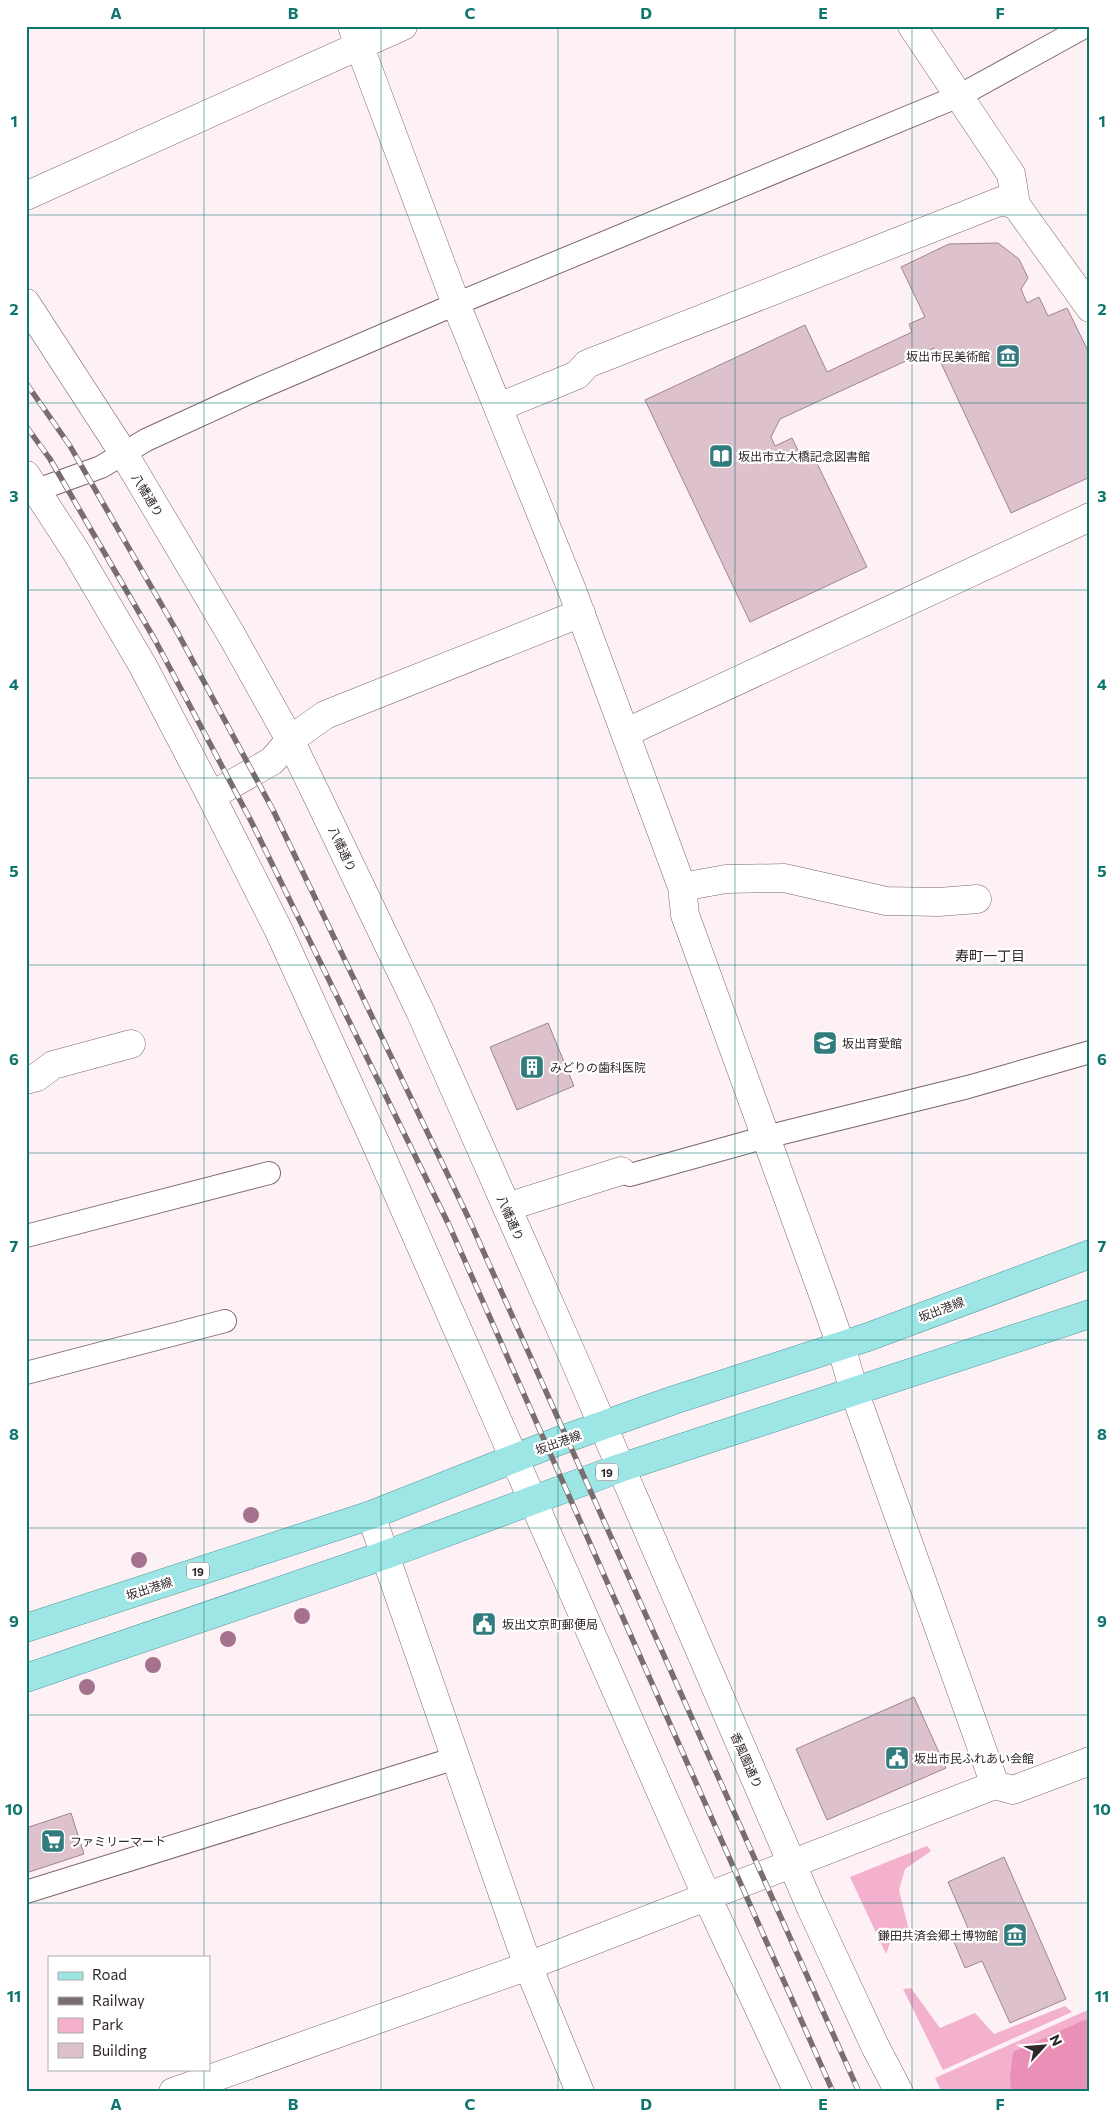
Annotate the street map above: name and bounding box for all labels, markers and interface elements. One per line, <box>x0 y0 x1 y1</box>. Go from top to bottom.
text: A <box>110 3 122 22</box>
text: B <box>288 3 299 22</box>
text: C <box>465 3 476 22</box>
text: D <box>640 3 652 22</box>
text: E <box>818 3 828 22</box>
text: F <box>995 3 1005 22</box>
text: 1 <box>10 111 18 130</box>
text: 1 <box>1098 111 1106 130</box>
text: 2 <box>9 299 19 318</box>
text: 2 <box>1097 299 1107 318</box>
museum icon: 坂出市民美術館 <box>995 343 1021 369</box>
place label: 坂出市民美術館 <box>906 349 990 363</box>
library icon: 坂出市立大橋記念図書館 <box>708 443 734 469</box>
place label: 坂出市立大橋記念図書館 <box>738 449 870 463</box>
street label: 八幡通り <box>130 471 166 519</box>
text: 3 <box>9 486 19 505</box>
text: 3 <box>1097 486 1107 505</box>
text: 4 <box>9 674 19 693</box>
text: 4 <box>1097 674 1107 693</box>
street label: 八幡通り <box>327 824 359 874</box>
text: 5 <box>9 861 19 880</box>
text: 5 <box>1097 861 1107 880</box>
district label: 寿町一丁目 <box>955 947 1025 964</box>
school or university icon: 坂出育愛館 <box>812 1030 838 1056</box>
place label: 坂出育愛館 <box>842 1036 902 1050</box>
text: 6 <box>9 1049 19 1068</box>
text: 6 <box>1097 1049 1107 1068</box>
building icon: みどりの歯科医院 <box>519 1054 545 1080</box>
place label: みどりの歯科医院 <box>550 1060 646 1074</box>
street label: 八幡通り <box>495 1193 527 1243</box>
text: 7 <box>10 1236 19 1255</box>
text: 7 <box>1098 1236 1107 1255</box>
street label: 坂出港線 <box>916 1294 966 1324</box>
text: 8 <box>9 1424 19 1443</box>
text: 8 <box>1097 1424 1107 1443</box>
street label: 坂出港線 <box>533 1427 583 1457</box>
road number: 19 <box>596 1464 618 1480</box>
road number: 19 <box>187 1562 209 1580</box>
street label: 坂出港線 <box>124 1574 174 1602</box>
text: 9 <box>9 1611 19 1630</box>
public building icon: 坂出文京町郵便局 <box>471 1611 497 1637</box>
text: 9 <box>1097 1611 1107 1630</box>
place label: 坂出文京町郵便局 <box>502 1617 598 1631</box>
street label: 香風園通り <box>728 1730 766 1790</box>
public building icon: 坂出市民ふれあい会館 <box>884 1745 910 1771</box>
place label: 坂出市民ふれあい会館 <box>914 1751 1034 1765</box>
text: 10 <box>5 1799 23 1818</box>
text: 10 <box>1093 1799 1111 1818</box>
supermarket icon: ファミリーマート <box>40 1828 66 1854</box>
place label: ファミリーマート <box>70 1834 166 1848</box>
museum icon: 鎌田共済会郷土博物館 <box>1002 1922 1028 1948</box>
place label: 鎌田共済会郷土博物館 <box>878 1928 998 1942</box>
legend <box>48 1956 210 2070</box>
text: Road <box>92 1965 127 1983</box>
text: 11 <box>7 1986 21 2005</box>
text: 11 <box>1095 1986 1109 2005</box>
text: Railway <box>92 1991 145 2009</box>
text: Park <box>92 2015 123 2033</box>
north arrow <box>1018 2020 1068 2070</box>
text: N <box>1046 2032 1066 2049</box>
text: Building <box>92 2041 147 2059</box>
text: A <box>110 2094 122 2113</box>
text: B <box>288 2094 299 2113</box>
text: C <box>465 2094 476 2113</box>
text: D <box>640 2094 652 2113</box>
text: E <box>818 2094 828 2113</box>
text: F <box>995 2094 1005 2113</box>

